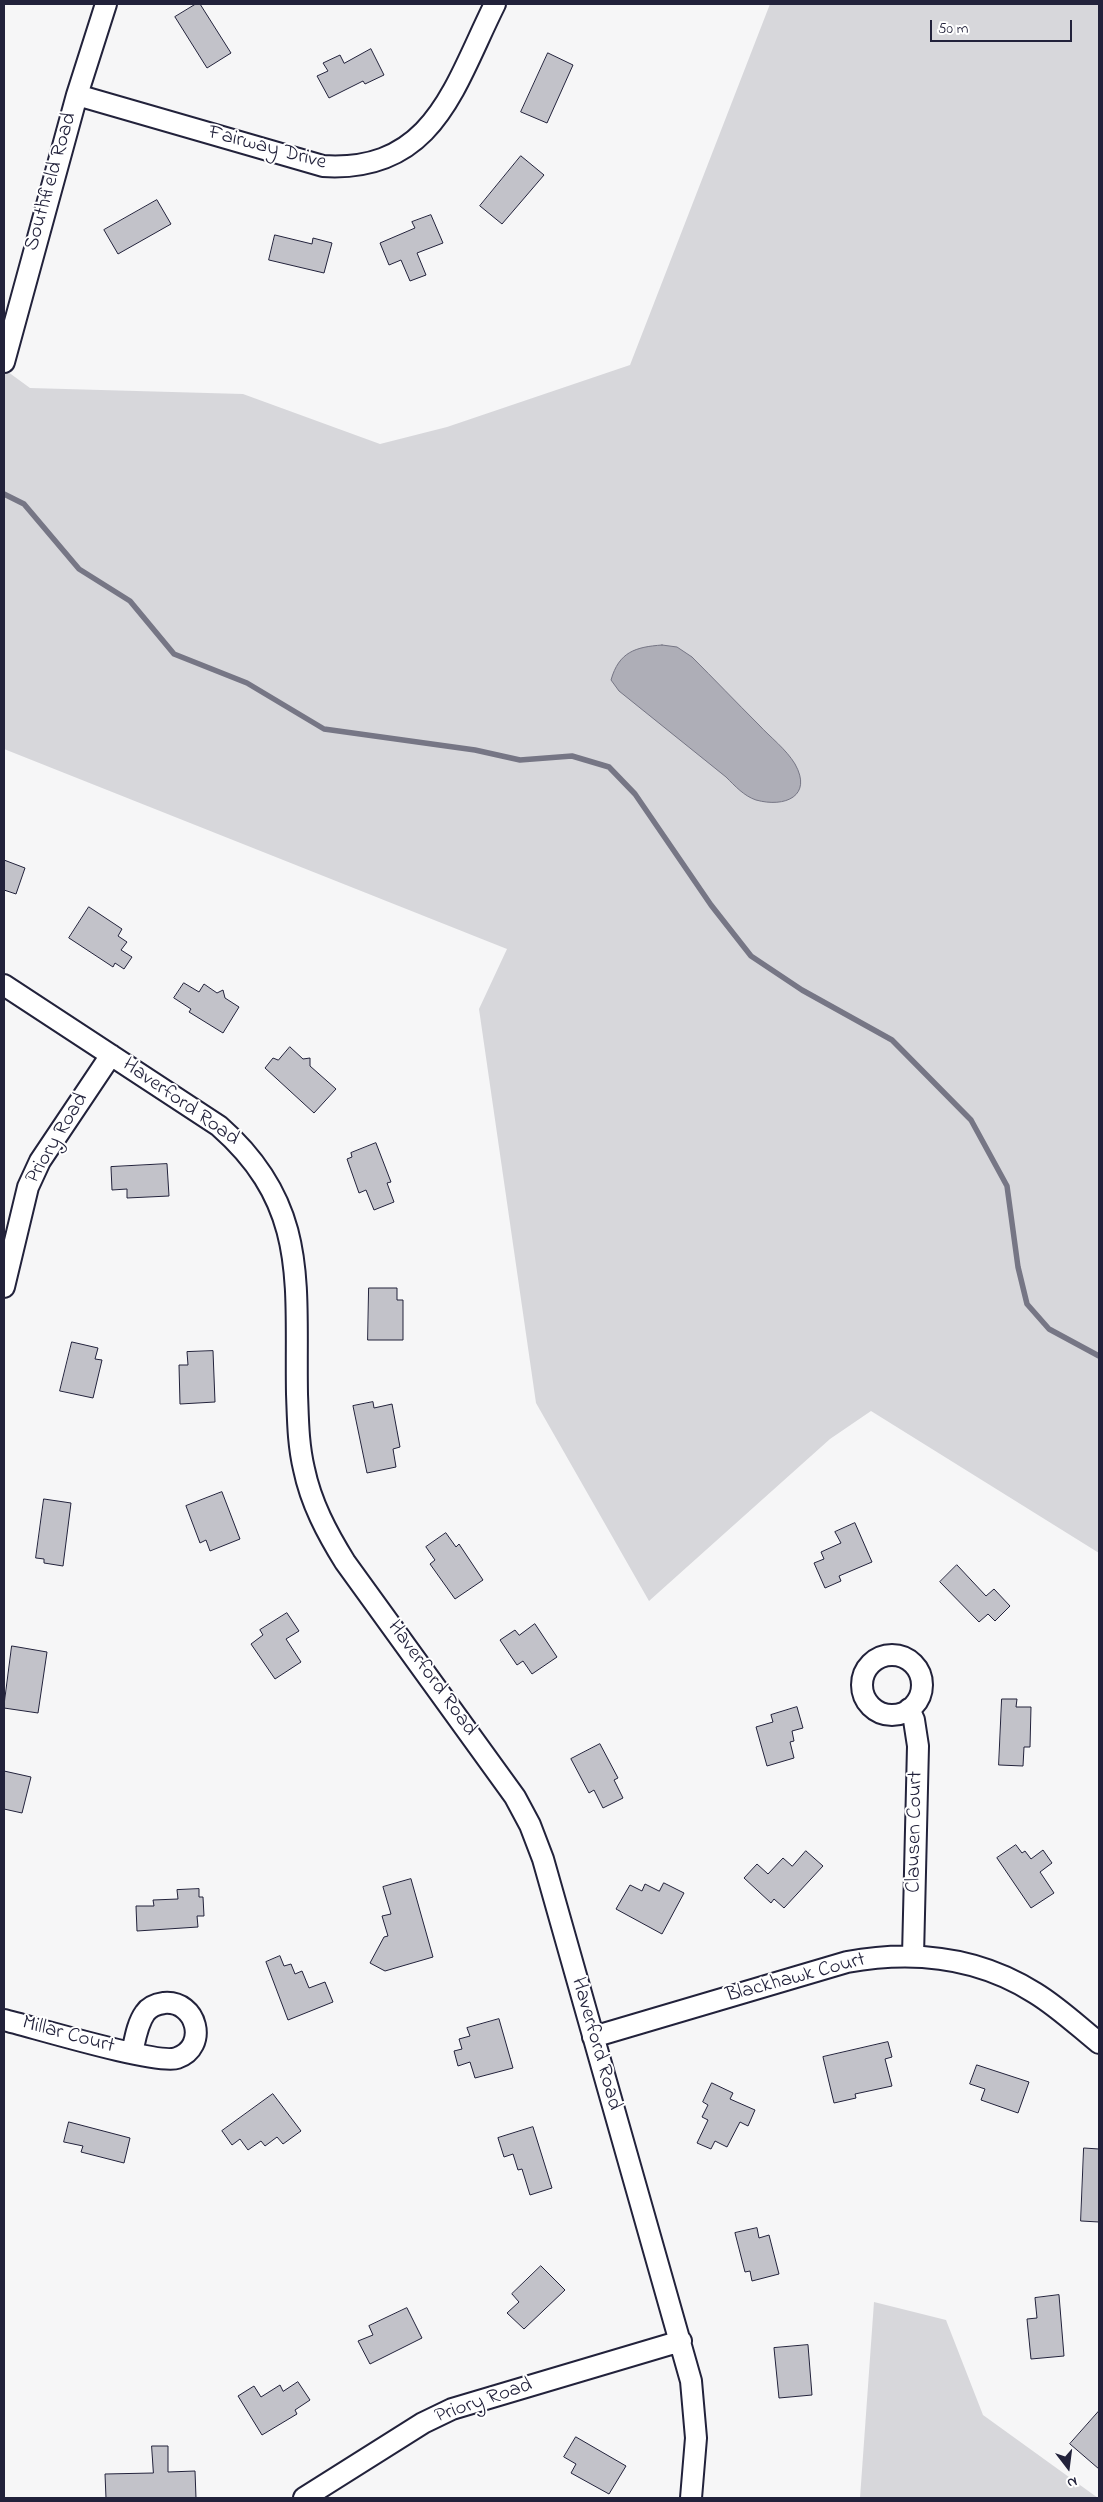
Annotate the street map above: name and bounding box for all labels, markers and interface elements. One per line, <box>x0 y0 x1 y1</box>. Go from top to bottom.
scale bar <box>933 10 1076 42</box>
text: 50 m <box>938 18 968 40</box>
street label: Southfield Road <box>20 110 84 254</box>
street label: Fairway Drive <box>205 121 329 177</box>
street label: Haverford Road <box>117 1053 243 1153</box>
street label: Priory Road <box>21 1089 95 1189</box>
street label: Haverford Road <box>381 1616 481 1742</box>
street label: Clausen Court <box>902 1771 930 1893</box>
street label: Blackhawk Court <box>724 1948 868 2010</box>
street label: Haverford Road <box>564 1975 626 2113</box>
street label: Millar Court <box>19 2012 117 2060</box>
street label: Priory Road <box>432 2374 536 2430</box>
north arrow <box>1043 2442 1093 2492</box>
text: N <box>1065 2471 1079 2493</box>

